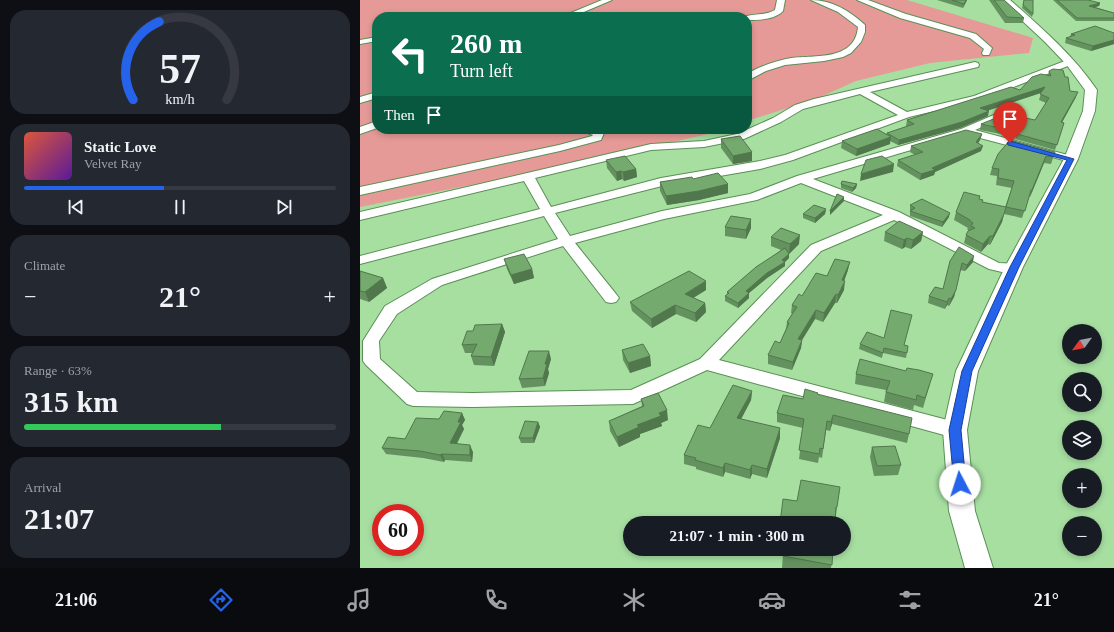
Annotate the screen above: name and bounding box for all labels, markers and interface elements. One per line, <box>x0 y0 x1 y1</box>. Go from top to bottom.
icon: left <box>384 28 436 80</box>
text: 260 m <box>450 28 522 59</box>
text: 57 <box>159 46 201 92</box>
text: Turn left <box>450 61 513 81</box>
text: km/h <box>165 91 195 107</box>
pin <box>993 102 1027 143</box>
icon: arrive <box>423 104 445 126</box>
text: Then <box>384 107 415 123</box>
icon: arrive <box>999 108 1021 130</box>
text: Static Love <box>84 139 156 155</box>
text: Velvet Ray <box>84 156 141 171</box>
icon: previous <box>65 196 87 218</box>
icon: pause <box>169 196 191 218</box>
icon: next <box>273 196 295 218</box>
text: Climate <box>24 258 65 273</box>
text: 21° <box>159 280 201 313</box>
text: − <box>24 284 36 309</box>
text: + <box>324 284 336 309</box>
north arrow <box>1062 324 1102 364</box>
map controls <box>1062 324 1102 556</box>
text: Range · 63% <box>24 363 92 378</box>
button: search <box>1062 372 1102 412</box>
text: 315 km <box>24 385 118 418</box>
button: layers <box>1062 420 1102 460</box>
position arrow <box>939 463 981 505</box>
button: + <box>1062 468 1102 508</box>
text: Arrival <box>24 480 62 495</box>
text: 21:07 <box>24 502 94 535</box>
speed limit sign: 60 <box>372 504 424 556</box>
button: − <box>1062 516 1102 556</box>
text: 21:07 · 1 min · 300 m <box>670 528 805 544</box>
icon: directions <box>207 586 235 614</box>
icon: music <box>345 586 373 614</box>
icon: phone <box>482 586 510 614</box>
icon: climate <box>620 586 648 614</box>
icon: car <box>758 586 786 614</box>
icon: filters <box>896 586 924 614</box>
text: 21:06 <box>55 590 97 610</box>
text: 21° <box>1034 590 1059 610</box>

